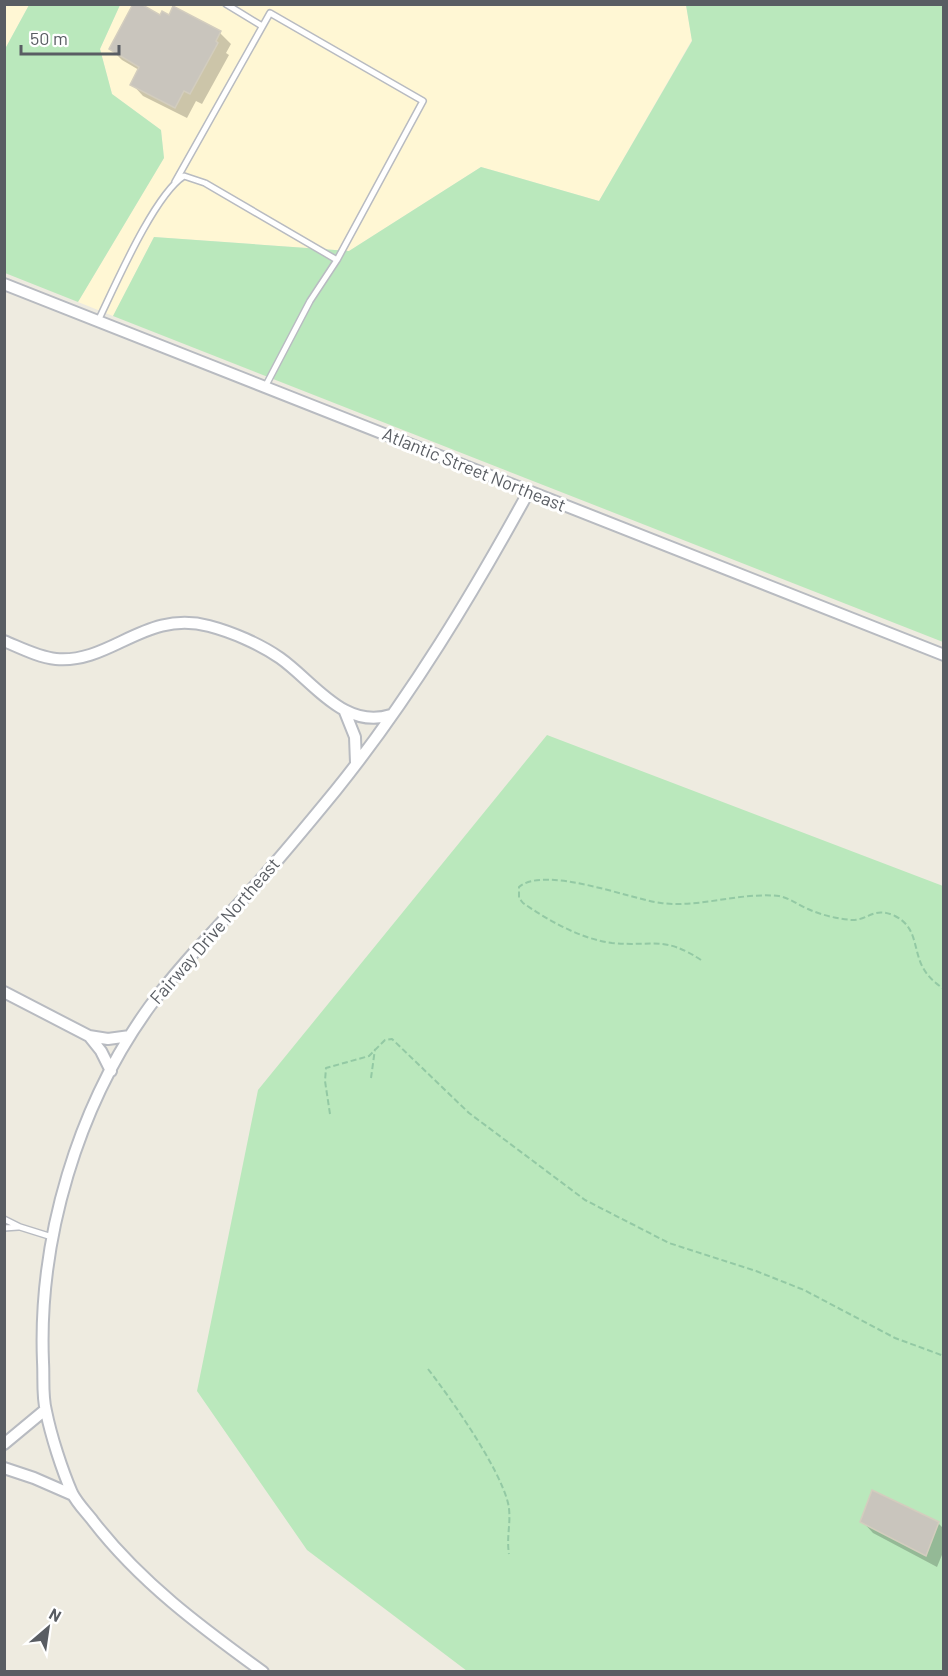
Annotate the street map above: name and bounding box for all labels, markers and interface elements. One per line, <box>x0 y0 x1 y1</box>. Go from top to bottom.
scale bar <box>21 18 118 56</box>
text: 50 m <box>30 27 68 49</box>
street label: Atlantic Street Northeast <box>379 422 569 516</box>
street label: Fairway Drive Northeast <box>145 853 284 1008</box>
north arrow <box>18 1598 78 1658</box>
text: N <box>46 1604 65 1625</box>

